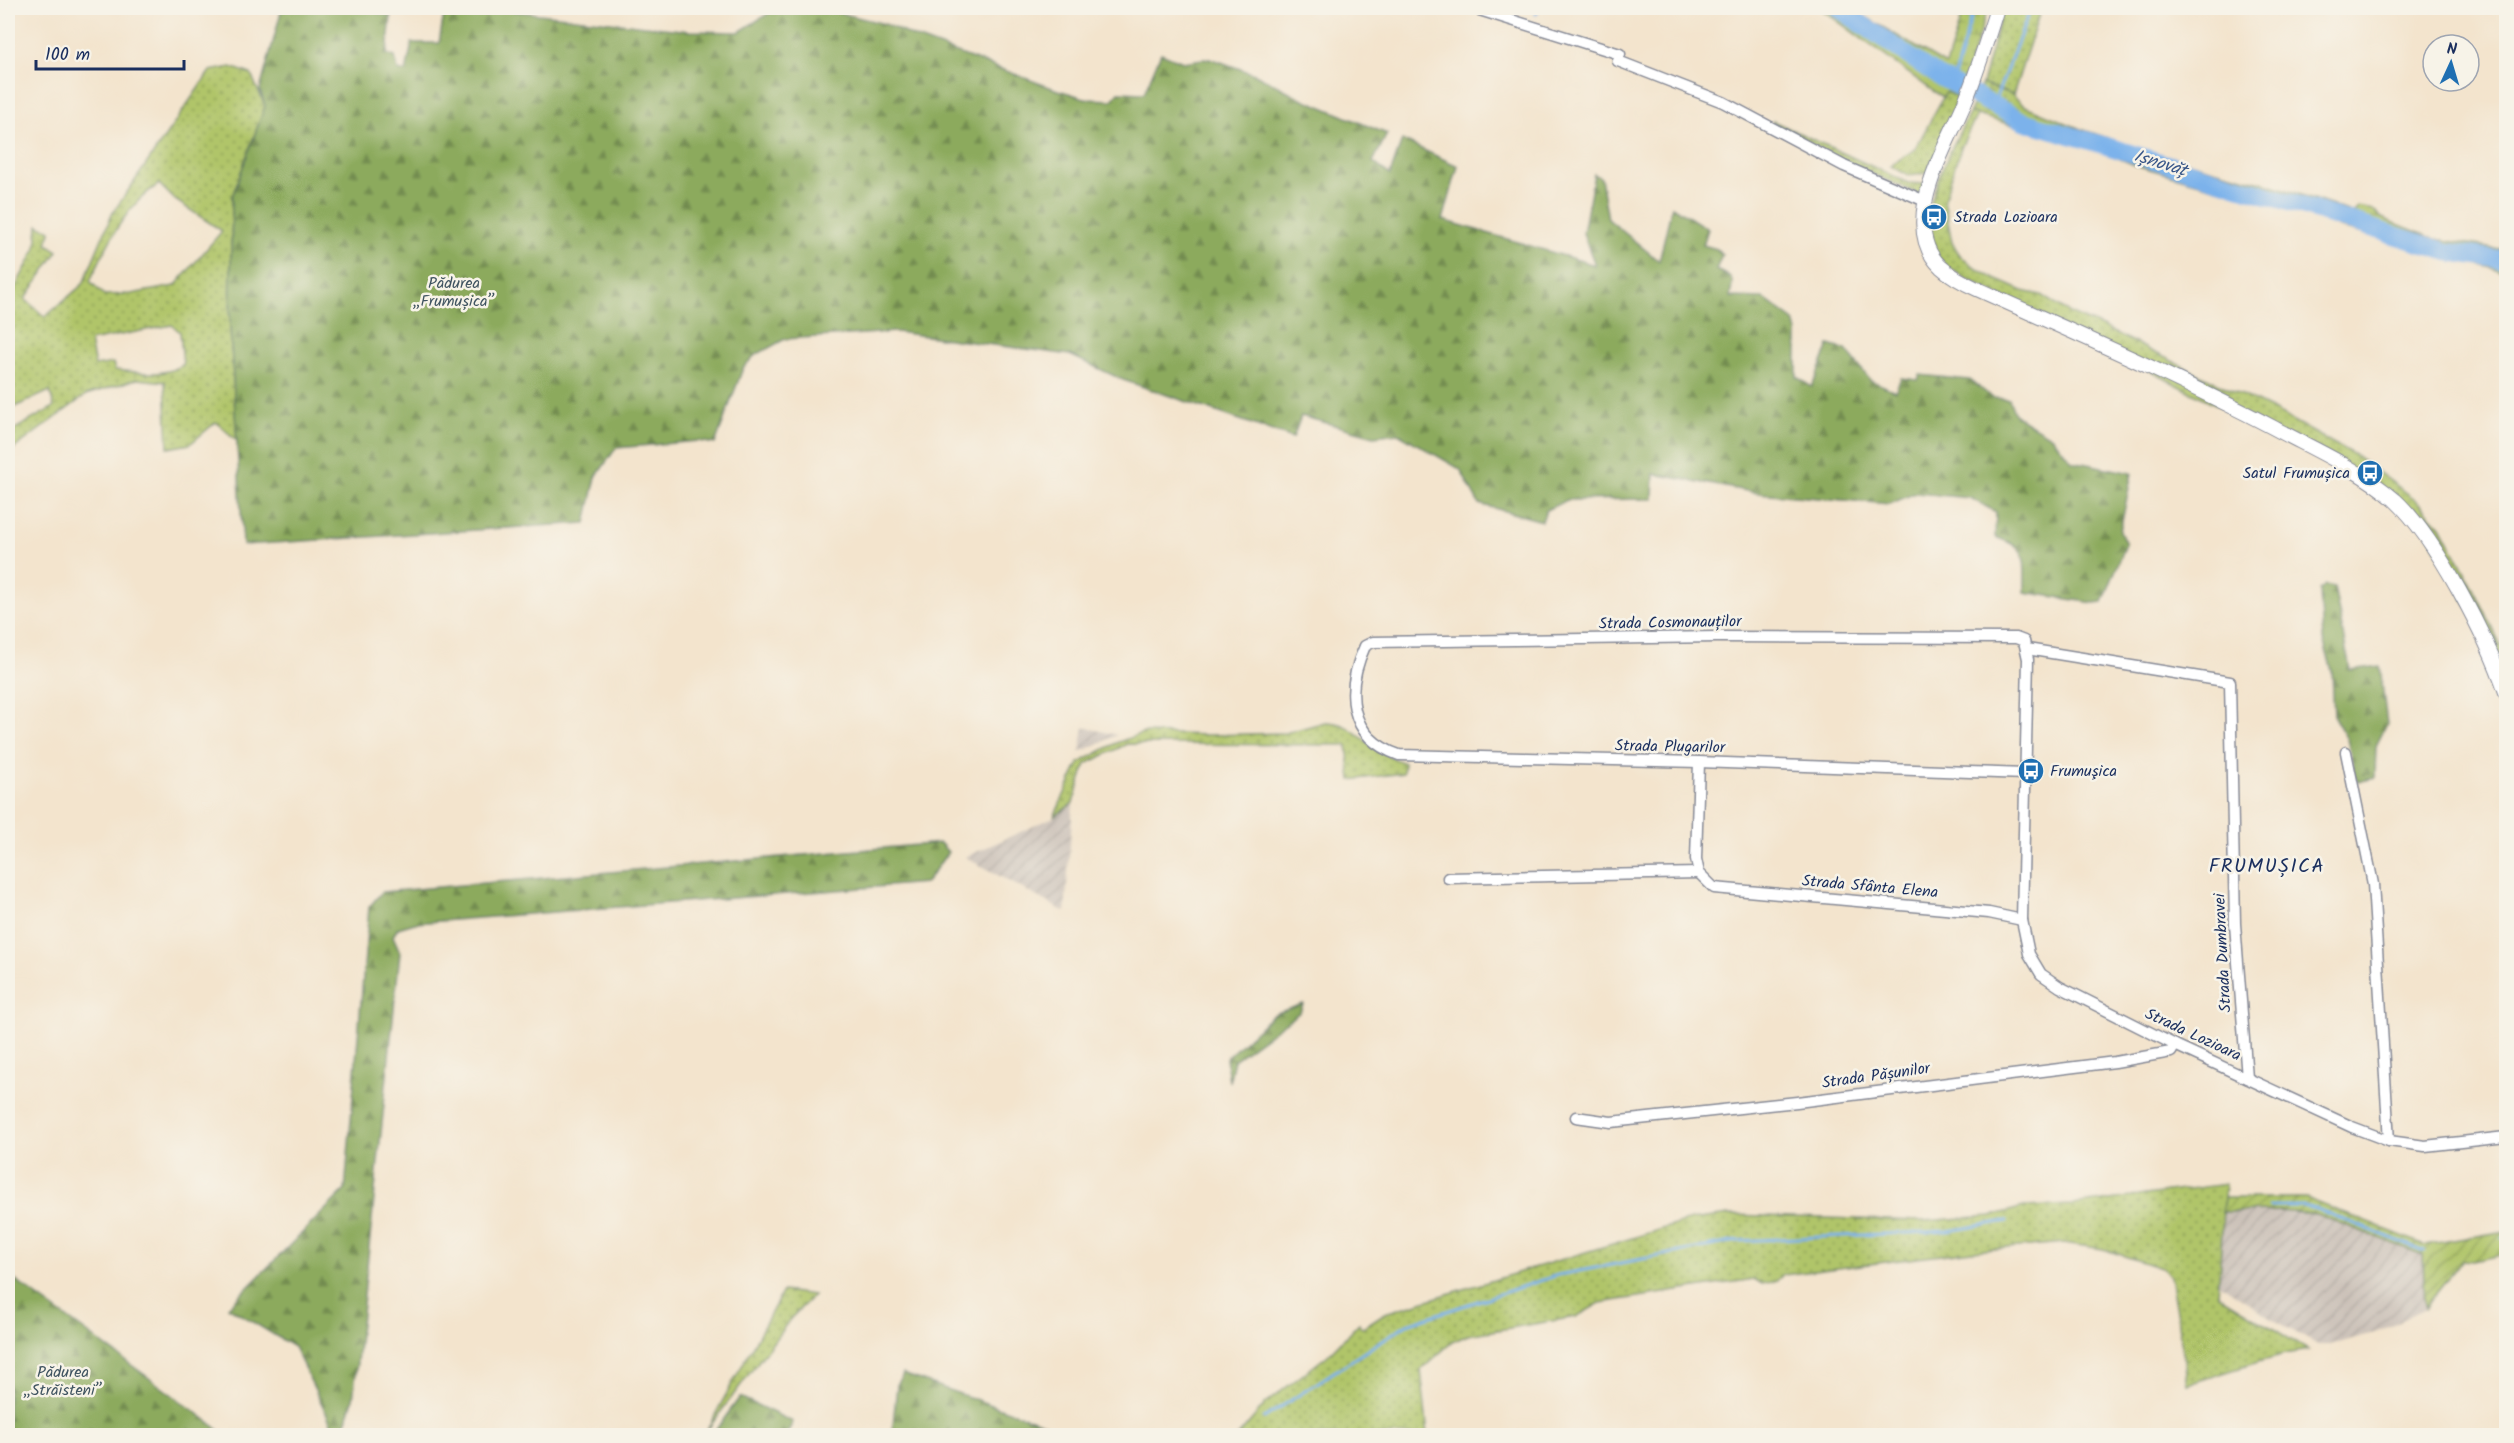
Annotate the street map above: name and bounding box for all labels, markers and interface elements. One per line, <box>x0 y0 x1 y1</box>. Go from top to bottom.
scale bar <box>36 33 184 71</box>
north arrow <box>2421 33 2481 93</box>
text: N <box>2446 37 2458 62</box>
text: 100 m <box>45 41 90 70</box>
water label: Ișnovăț <box>2130 142 2193 187</box>
bus stop icon: Strada Lozioara <box>1919 202 1949 232</box>
place label: Strada Lozioara <box>1954 205 2058 230</box>
park label: Pădurea „Frumușica” <box>413 271 495 314</box>
bus stop icon: Satul Frumușica <box>2355 458 2385 488</box>
place label: Satul Frumușica <box>2243 461 2350 486</box>
street label: Strada Cosmonauților <box>1598 609 1743 637</box>
street label: Strada Plugarilor <box>1615 734 1727 760</box>
bus stop icon: Frumuşica <box>2016 756 2046 786</box>
place label: Frumuşica <box>2050 759 2117 784</box>
district label: FRUMUȘICA <box>2209 851 2325 883</box>
street label: Strada Sfânta Elena <box>1801 869 1939 905</box>
street label: Strada Dumbravei <box>2207 892 2239 1013</box>
street label: Strada Lozioara <box>2141 1002 2245 1068</box>
street label: Strada Pășunilor <box>1820 1056 1933 1096</box>
park label: Pădurea „Străisteni” <box>23 1360 103 1403</box>

